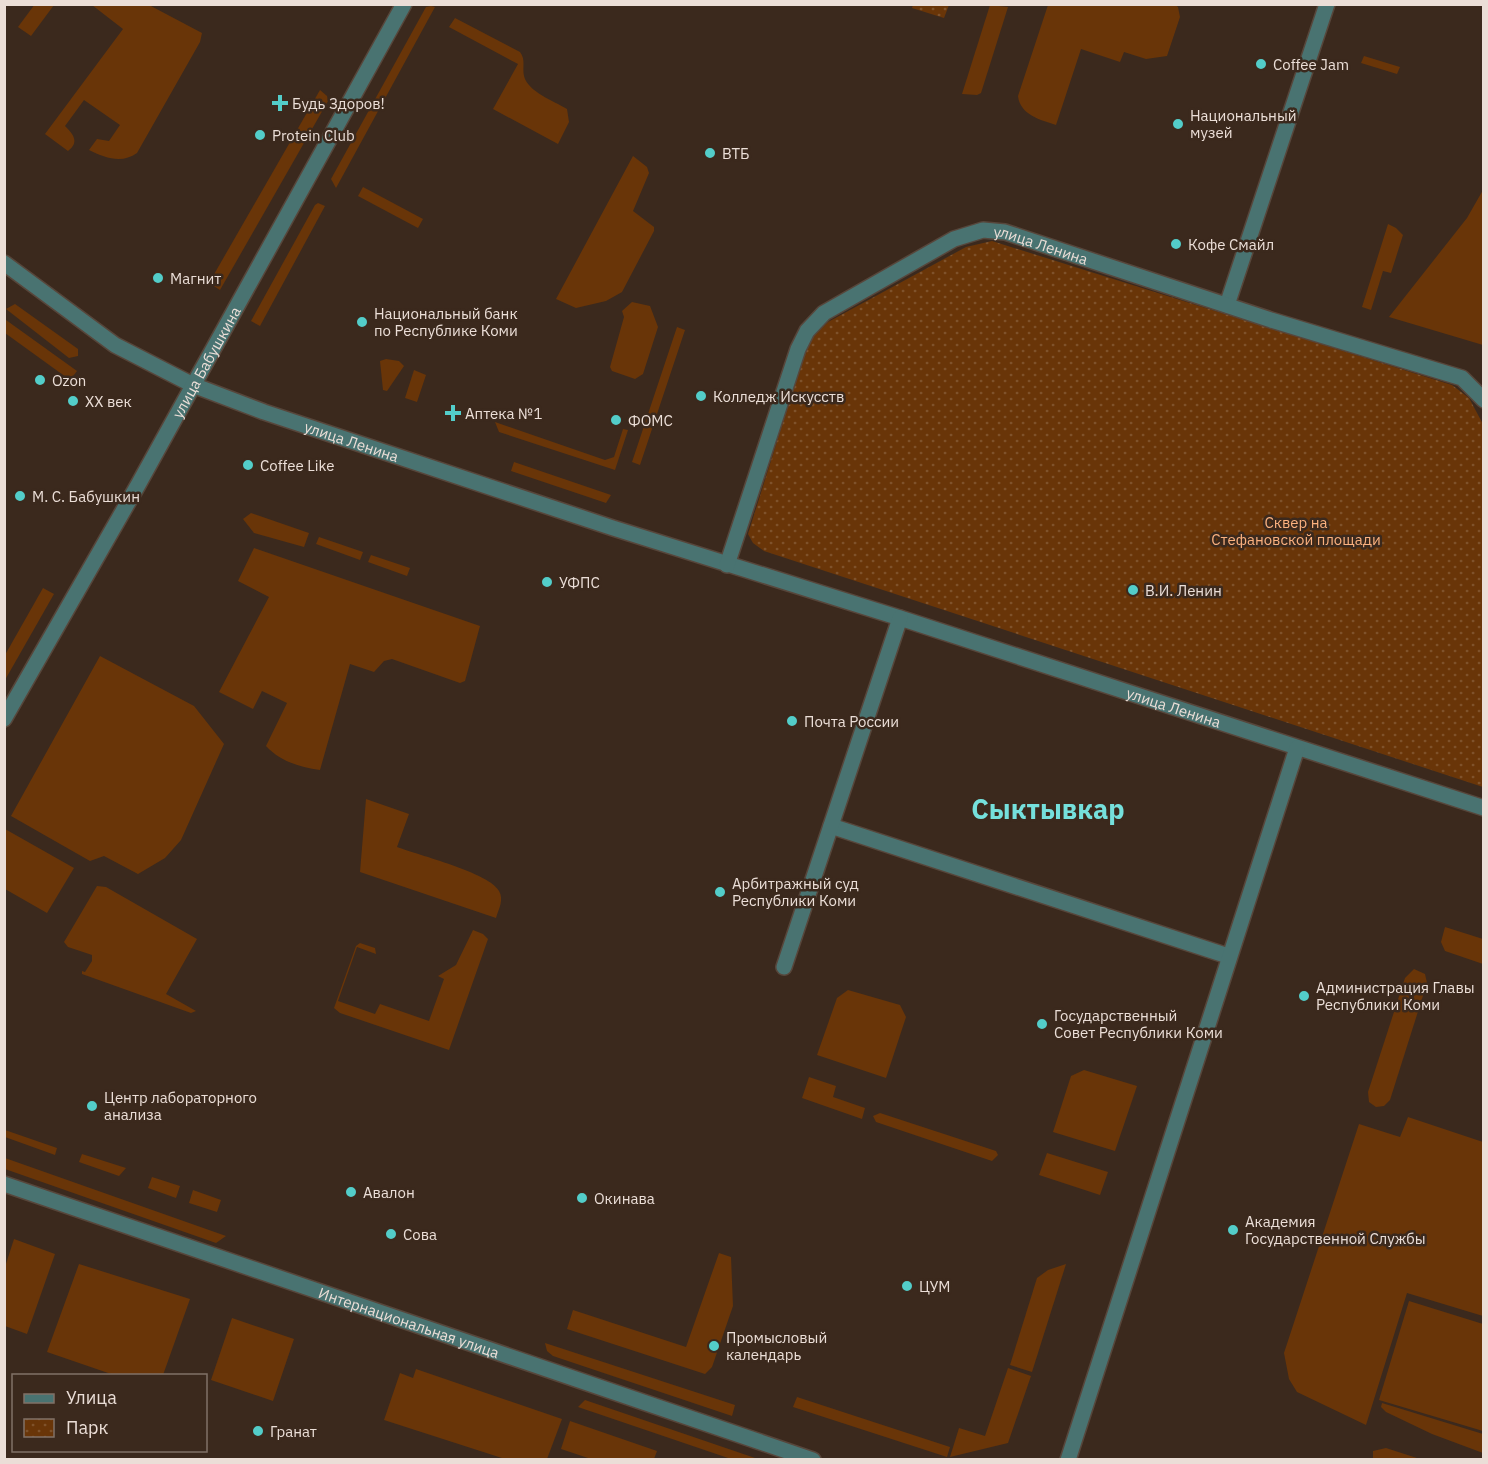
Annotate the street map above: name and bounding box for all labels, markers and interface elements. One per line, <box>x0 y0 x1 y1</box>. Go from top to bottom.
place label: Coffee Jam <box>1273 55 1349 74</box>
marker: Coffee Jam <box>1254 57 1268 71</box>
place label: Будь Здоров! <box>292 94 385 113</box>
marker: Будь Здоров! <box>273 96 287 110</box>
place label: Национальный музей <box>1190 106 1297 142</box>
marker: Национальный музей <box>1171 117 1185 131</box>
place label: Protein Club <box>272 126 355 145</box>
marker: Protein Club <box>253 128 267 142</box>
place label: ВТБ <box>722 144 750 163</box>
marker: ВТБ <box>703 146 717 160</box>
street label: улица Ленина <box>993 222 1090 268</box>
place label: Кофе Смайл <box>1188 235 1274 254</box>
marker: Кофе Смайл <box>1169 237 1183 251</box>
place label: Магнит <box>170 269 221 288</box>
marker: Магнит <box>151 271 165 285</box>
street label: улица Бабушкина <box>167 303 244 421</box>
place label: Национальный банк по Республике Коми <box>374 304 518 340</box>
marker: Национальный банк по Республике Коми <box>355 315 369 329</box>
place label: Ozon <box>52 371 86 390</box>
marker: Ozon <box>33 373 47 387</box>
place label: Колледж Искусств <box>713 387 844 406</box>
marker: Колледж Искусств <box>694 389 708 403</box>
place label: XX век <box>85 392 132 411</box>
marker: XX век <box>66 394 80 408</box>
place label: Аптека №1 <box>465 404 542 423</box>
marker: Аптека №1 <box>446 406 460 420</box>
place label: ФОМС <box>628 411 673 430</box>
marker: ФОМС <box>609 413 623 427</box>
street label: улица Ленина <box>302 417 401 466</box>
place label: Coffee Like <box>260 456 334 475</box>
marker: Coffee Like <box>241 458 255 472</box>
place label: М. С. Бабушкин <box>32 487 140 506</box>
marker: М. С. Бабушкин <box>13 489 27 503</box>
park label: Сквер на Стефановской площади <box>1211 513 1381 549</box>
place label: УФПС <box>559 573 600 592</box>
marker: УФПС <box>540 575 554 589</box>
place label: В.И. Ленин <box>1145 581 1222 600</box>
marker: В.И. Ленин <box>1126 583 1140 597</box>
street label: улица Ленина <box>1124 683 1223 731</box>
place label: Почта России <box>804 712 899 731</box>
marker: Почта России <box>785 714 799 728</box>
district label: Сыктывкар <box>971 791 1125 826</box>
place label: Арбитражный суд Республики Коми <box>732 874 859 910</box>
marker: Арбитражный суд Республики Коми <box>713 885 727 899</box>
place label: Администрация Главы Республики Коми <box>1316 978 1475 1014</box>
marker: Администрация Главы Республики Коми <box>1297 989 1311 1003</box>
place label: Государственный Совет Республики Коми <box>1054 1006 1223 1042</box>
marker: Государственный Совет Республики Коми <box>1035 1017 1049 1031</box>
place label: Центр лабораторного анализа <box>104 1088 257 1124</box>
marker: Центр лабораторного анализа <box>85 1099 99 1113</box>
place label: Авалон <box>363 1183 415 1202</box>
marker: Авалон <box>344 1185 358 1199</box>
place label: Окинава <box>594 1189 655 1208</box>
marker: Окинава <box>575 1191 589 1205</box>
place label: Академия Государственной Службы <box>1245 1212 1426 1248</box>
marker: Академия Государственной Службы <box>1226 1223 1240 1237</box>
place label: Сова <box>403 1225 437 1244</box>
marker: Сова <box>384 1227 398 1241</box>
place label: ЦУМ <box>919 1277 951 1296</box>
marker: ЦУМ <box>900 1279 914 1293</box>
street label: Интернациональная улица <box>316 1283 502 1362</box>
place label: Промысловый календарь <box>726 1328 827 1364</box>
marker: Промысловый календарь <box>707 1339 721 1353</box>
legend <box>12 1374 207 1452</box>
text: Улица <box>66 1386 117 1409</box>
text: Парк <box>66 1416 109 1439</box>
place label: Гранат <box>270 1422 317 1441</box>
marker: Гранат <box>251 1424 265 1438</box>

